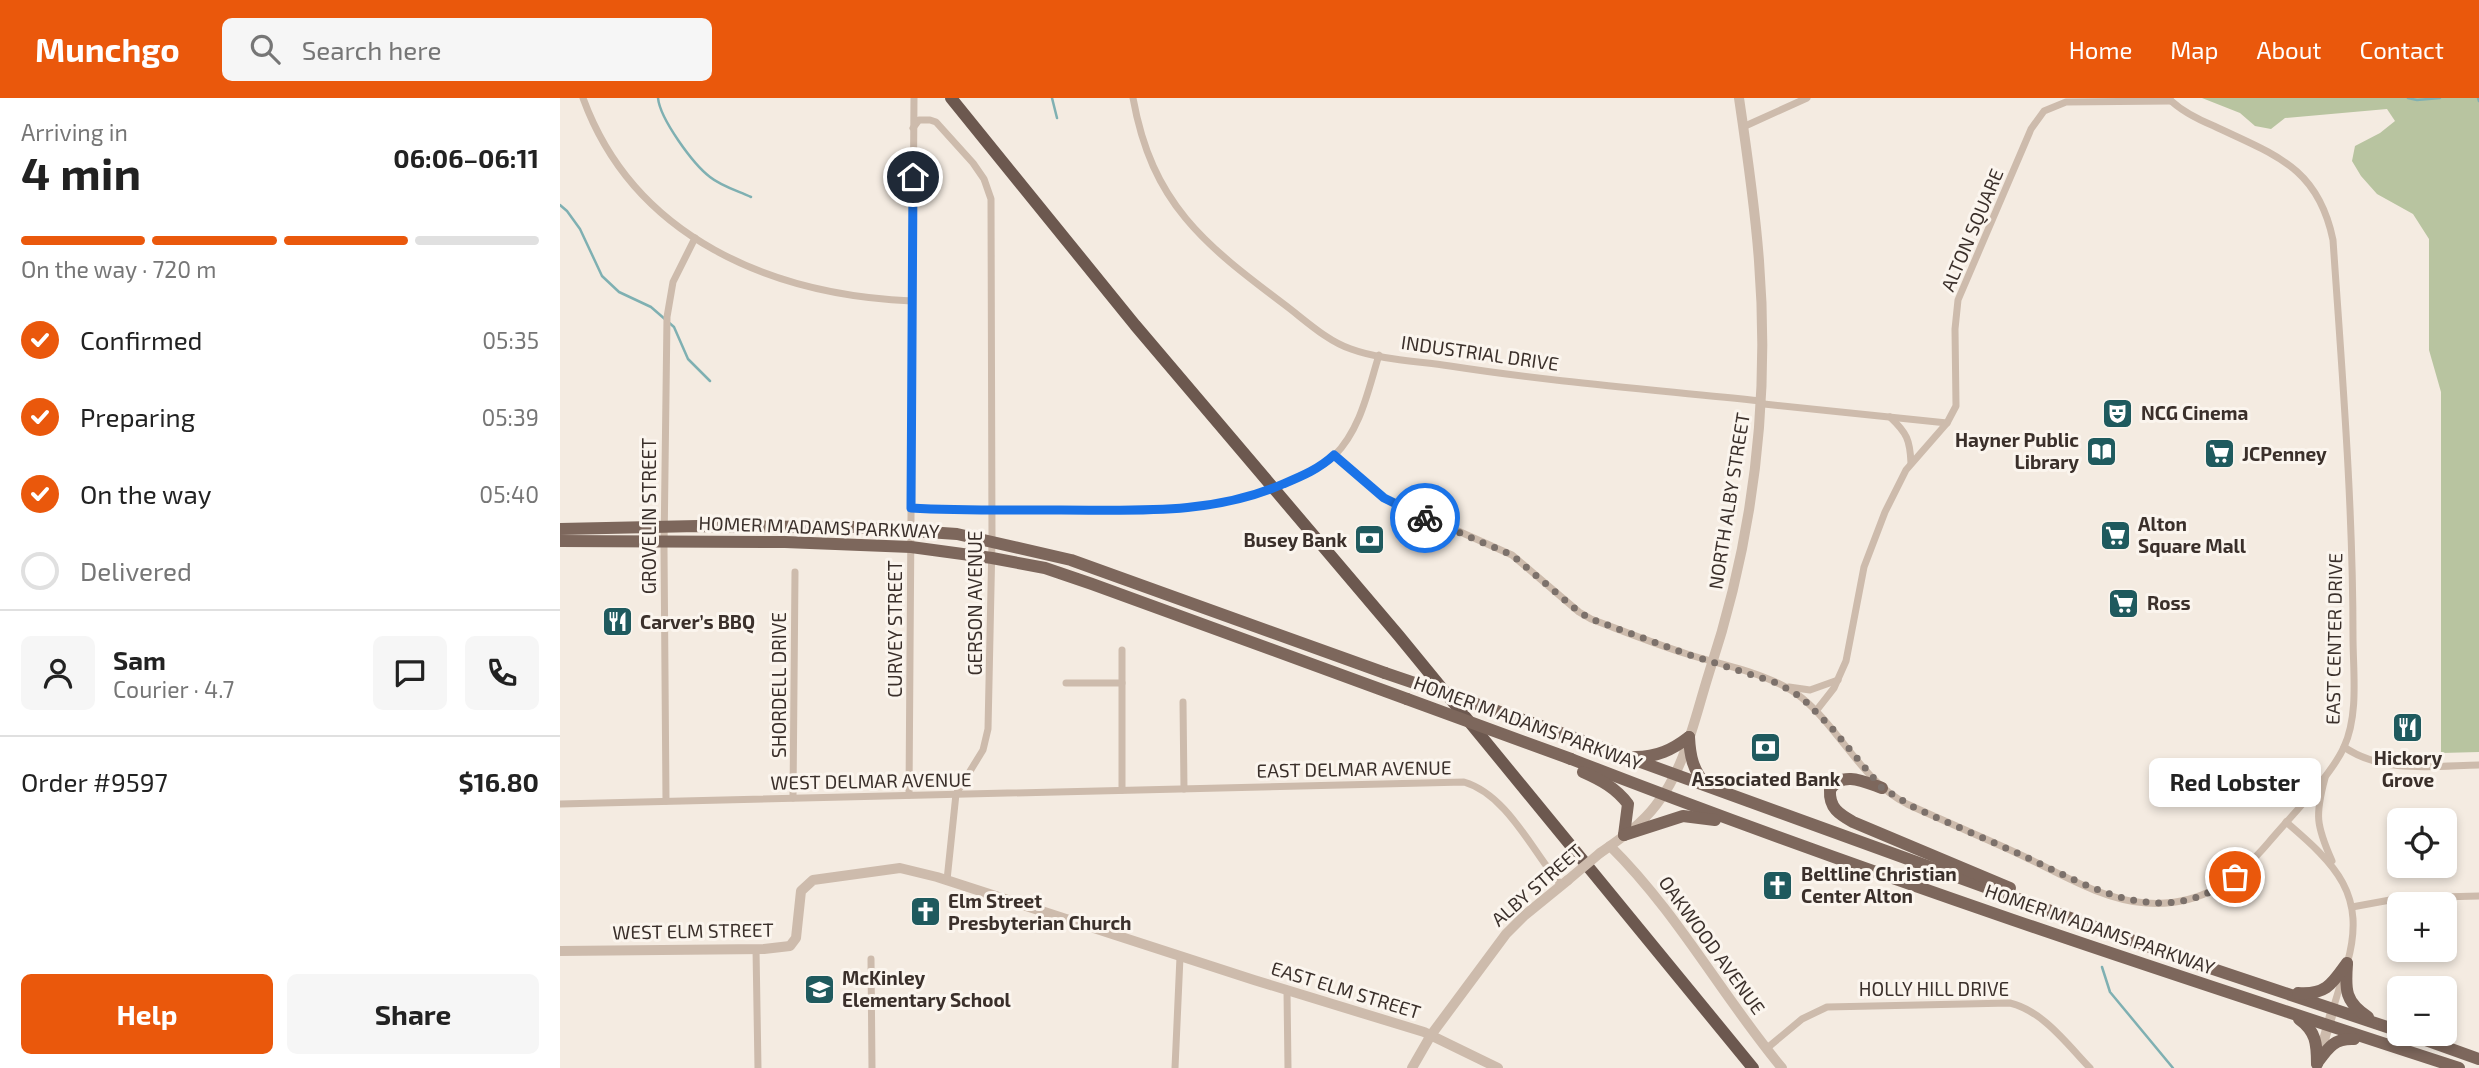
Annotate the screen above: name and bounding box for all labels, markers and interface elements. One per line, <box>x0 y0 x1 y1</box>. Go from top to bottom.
search box <box>222 18 712 81</box>
text: Munchgo <box>35 29 180 69</box>
icon: search <box>246 30 284 68</box>
text: Search here <box>302 34 441 65</box>
text: Home <box>2069 35 2132 64</box>
text: Map <box>2170 35 2218 64</box>
text: About <box>2256 35 2322 64</box>
text: Contact <box>2360 35 2444 64</box>
text: Arriving in <box>21 118 128 146</box>
text: 06:06–06:11 <box>393 142 539 173</box>
text: 4 min <box>21 144 141 199</box>
pin <box>883 147 943 207</box>
icon: home <box>894 158 932 196</box>
street label: ALTON SQUARE <box>1935 165 2008 295</box>
text: On the way · 720 m <box>21 255 216 283</box>
icon: check <box>21 321 59 359</box>
text: Confirmed <box>80 324 203 355</box>
text: 05:35 <box>482 326 539 354</box>
street label: INDUSTRIAL DRIVE <box>1400 330 1560 375</box>
theatre icon: NCG Cinema <box>2101 396 2135 430</box>
icon: check <box>21 398 59 436</box>
text: Preparing <box>80 401 195 432</box>
place label: NCG Cinema <box>2141 401 2248 424</box>
text: 05:39 <box>481 403 539 431</box>
street label: NORTH ALBY STREET <box>1703 411 1754 591</box>
place label: Hayner Public Library <box>1955 428 2079 474</box>
library icon: Hayner Public Library <box>2085 434 2119 468</box>
supermarket icon: JCPenney <box>2202 437 2236 471</box>
street label: GROVELIN STREET <box>637 438 660 594</box>
place label: JCPenney <box>2242 442 2327 466</box>
icon: check <box>21 475 59 513</box>
text: On the way <box>80 478 211 509</box>
text: 05:40 <box>479 480 539 508</box>
courier <box>1390 483 1460 553</box>
icon: bike <box>1406 499 1444 537</box>
street label: HOMER M ADAMS PARKWAY <box>698 511 940 542</box>
place label: Alton Square Mall <box>2138 512 2247 557</box>
supermarket icon: Alton Square Mall <box>2098 518 2132 552</box>
bank icon: Busey Bank <box>1353 523 1387 557</box>
place label: Busey Bank <box>1243 528 1347 552</box>
street label: GERSON AVENUE <box>963 531 986 675</box>
street label: EAST CENTER DRIVE <box>2321 553 2346 725</box>
text: Delivered <box>80 555 192 586</box>
street label: CURVEY STREET <box>883 560 906 698</box>
supermarket icon: Ross <box>2107 586 2141 620</box>
place label: Ross <box>2147 591 2191 614</box>
restaurant icon: Carver’s BBQ <box>600 605 634 639</box>
place label: Carver’s BBQ <box>640 610 755 634</box>
street label: SHORDELL DRIVE <box>767 612 790 758</box>
button: person <box>21 636 95 710</box>
button: chat <box>373 636 447 710</box>
button: phone <box>465 636 539 710</box>
text: Sam <box>113 644 166 675</box>
street label: HOMER M ADAMS PARKWAY <box>1411 670 1646 775</box>
text: Courier · 4.7 <box>113 675 234 703</box>
restaurant icon: Hickory Grove <box>2391 710 2425 744</box>
bank icon: Associated Bank <box>1749 731 1783 765</box>
place label: Hickory Grove <box>2374 746 2442 791</box>
street label: EAST DELMAR AVENUE <box>1256 755 1452 782</box>
callout: Red Lobster <box>2149 758 2321 807</box>
text: Order #9597 <box>21 766 168 797</box>
text: $16.80 <box>458 766 539 797</box>
street label: WEST DELMAR AVENUE <box>770 767 972 794</box>
place label: Associated Bank <box>1692 767 1841 790</box>
text: Red Lobster <box>2170 768 2300 796</box>
map controls <box>2387 808 2457 1046</box>
button: locate <box>2387 808 2457 878</box>
street label: ALBY STREET <box>1486 839 1587 931</box>
pin <box>2205 847 2265 907</box>
icon: bag <box>2216 858 2254 896</box>
place label: Beltline Christian Center Alton <box>1801 862 1957 907</box>
church icon: Beltline Christian Center Alton <box>1761 868 1795 902</box>
street label: OAKWOOD AVENUE <box>1654 871 1770 1018</box>
street label: HOMER M ADAMS PARKWAY <box>1982 878 2218 979</box>
place label: Elm Street Presbyterian Church <box>948 889 1132 935</box>
button: + <box>2387 892 2457 962</box>
church icon: Elm Street Presbyterian Church <box>908 895 942 929</box>
street label: WEST ELM STREET <box>612 918 774 943</box>
street label: EAST ELM STREET <box>1269 956 1424 1023</box>
place label: McKinley Elementary School <box>842 966 1012 1012</box>
school or university icon: McKinley Elementary School <box>802 972 836 1006</box>
button: Help <box>21 974 273 1054</box>
button: Share <box>287 974 539 1054</box>
button: − <box>2387 976 2457 1046</box>
street label: HOLLY HILL DRIVE <box>1859 977 2009 1000</box>

